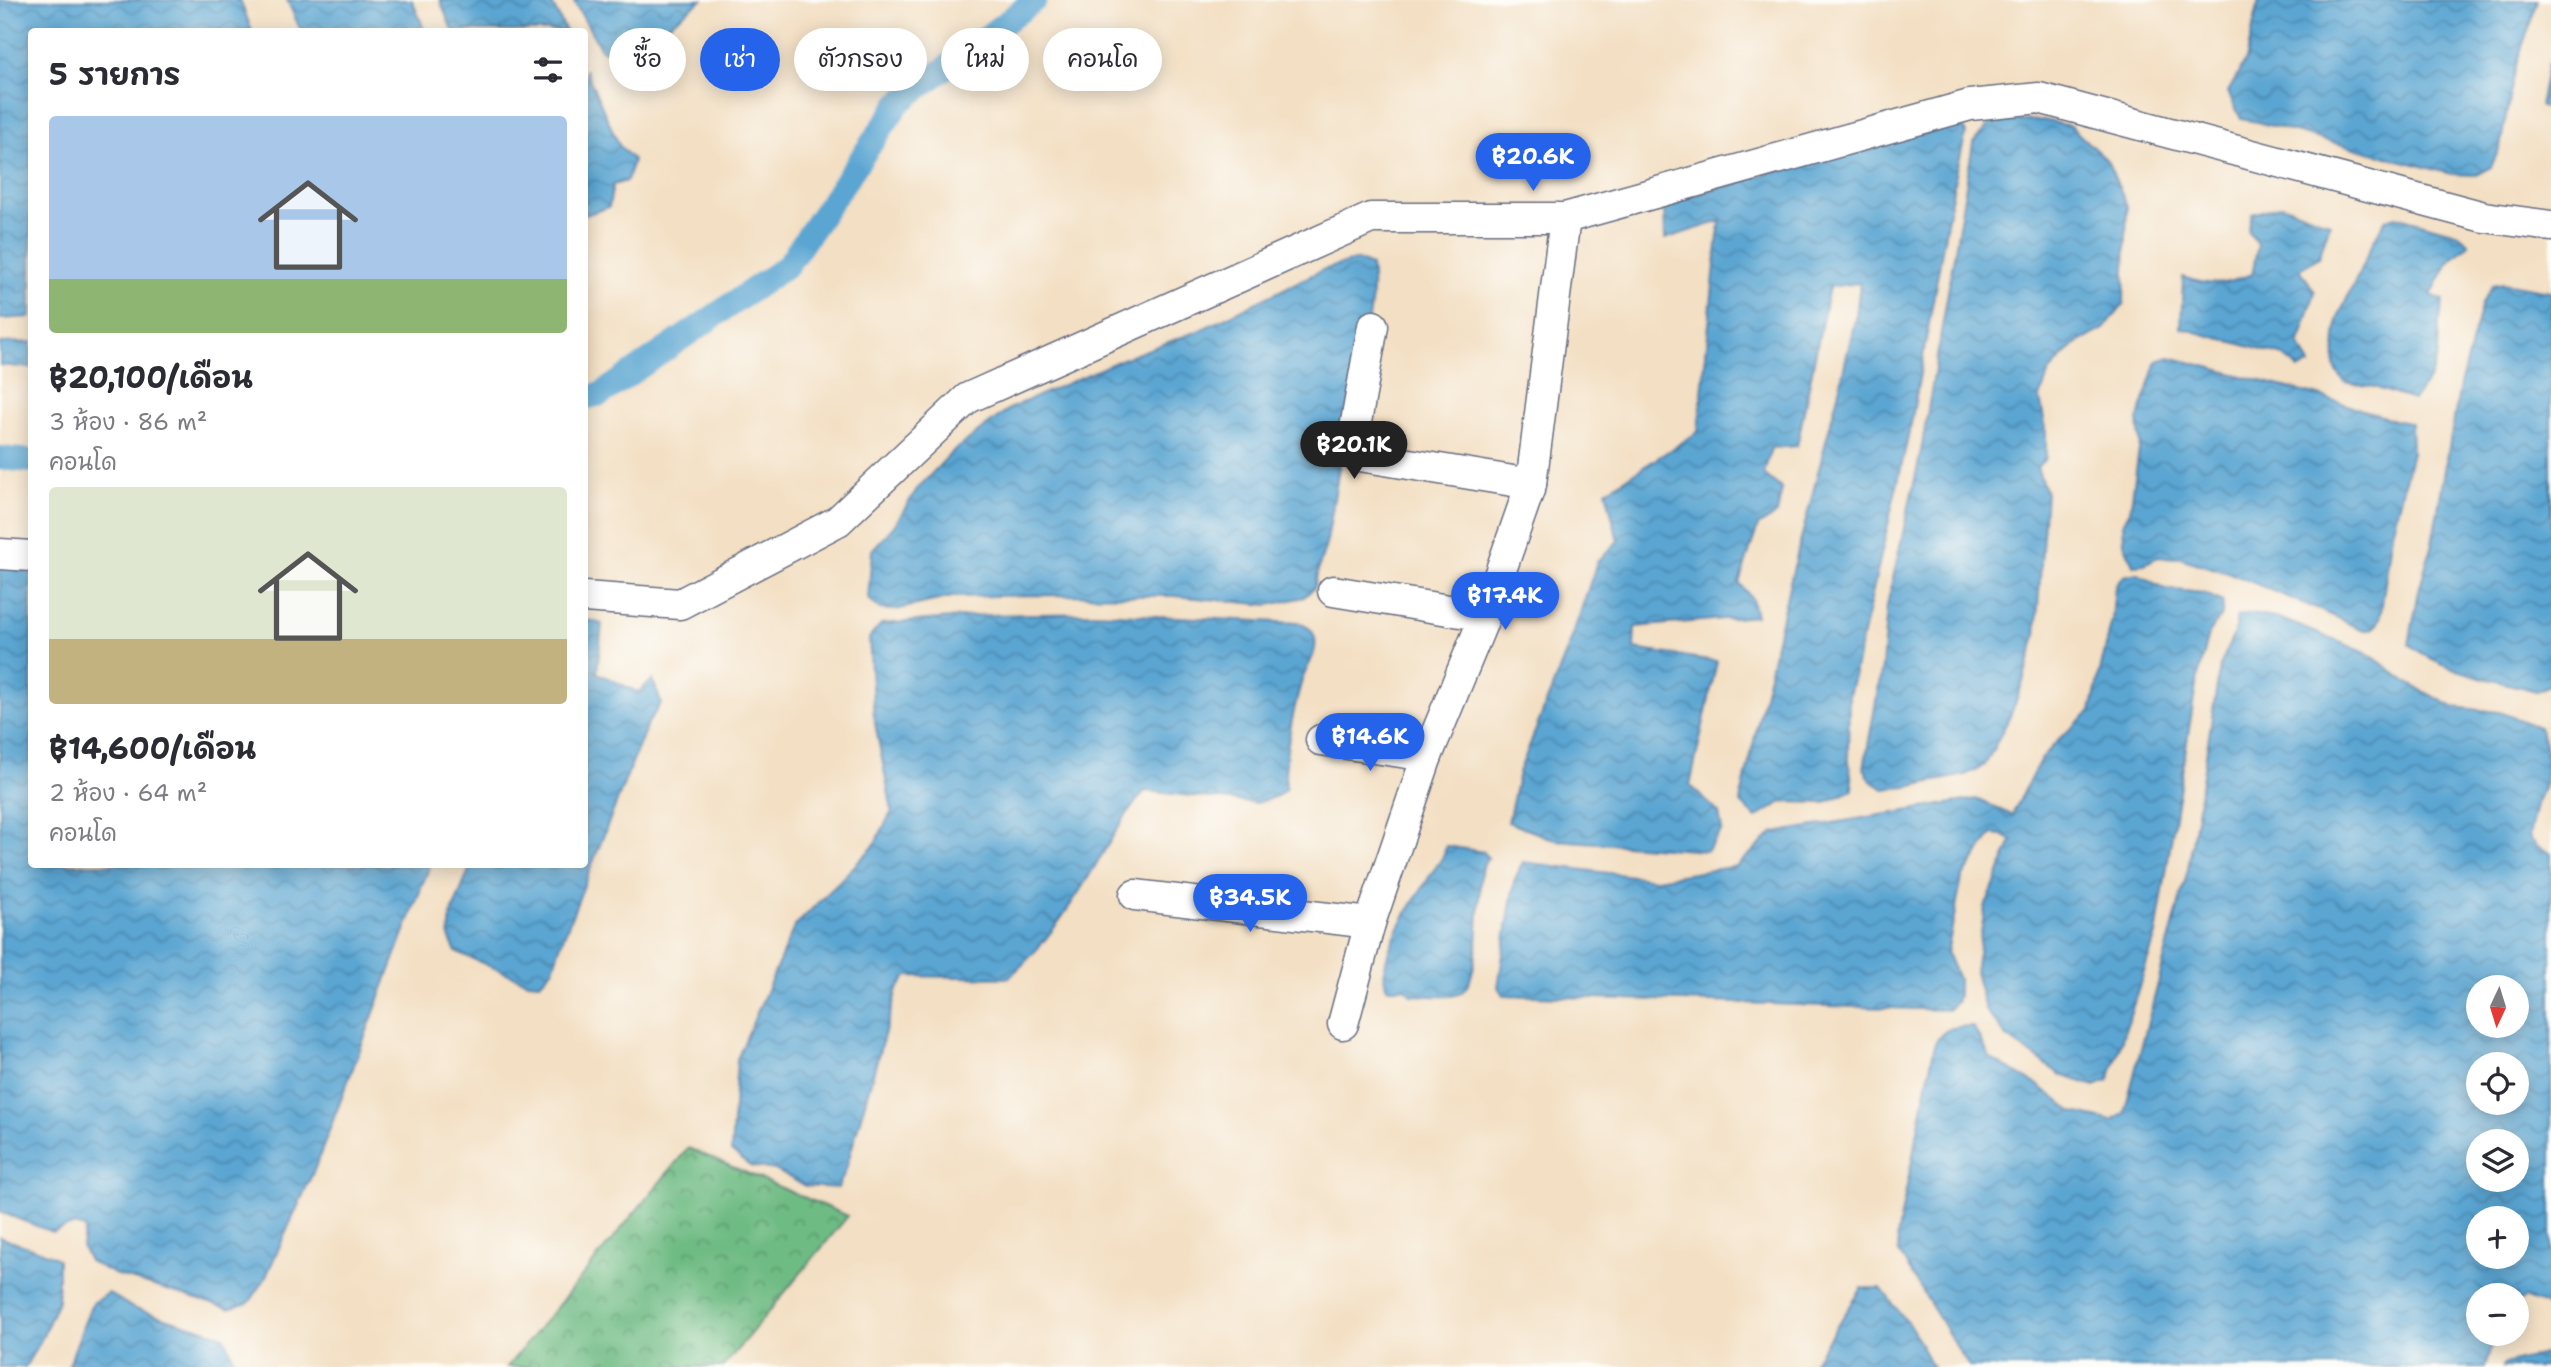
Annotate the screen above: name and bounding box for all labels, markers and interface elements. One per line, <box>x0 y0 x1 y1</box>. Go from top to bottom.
chip: ซื้อ <box>609 28 686 91</box>
chip: เช่า <box>700 28 780 91</box>
chip: ตัวกรอง <box>794 28 927 91</box>
chip: ใหม่ <box>941 28 1029 91</box>
chip: คอนโด <box>1043 28 1162 91</box>
icon: filters <box>529 51 567 89</box>
text: 5 รายการ <box>49 54 181 95</box>
pin: ฿20.6K <box>1476 134 1590 193</box>
text: ฿20.6K <box>1492 141 1574 171</box>
icon: home <box>245 162 371 288</box>
text: ฿20,100/เดือน <box>49 357 253 398</box>
text: 3 ห้อง · 86 m² <box>49 407 207 437</box>
pin: ฿20.1K <box>1297 421 1411 481</box>
text: ฿20.1K <box>1316 429 1392 459</box>
text: คอนโด <box>49 447 117 477</box>
icon: home <box>245 533 371 659</box>
pin: ฿17.4K <box>1448 572 1562 632</box>
text: ฿17.4K <box>1467 580 1543 610</box>
pin: ฿14.6K <box>1313 714 1427 773</box>
text: ฿14.6K <box>1331 721 1409 751</box>
text: ฿14,600/เดือน <box>49 728 256 769</box>
text: 2 ห้อง · 64 m² <box>49 778 207 808</box>
text: คอนโด <box>49 818 117 848</box>
pin: ฿34.5K <box>1193 874 1307 934</box>
text: ฿34.5K <box>1209 882 1291 912</box>
north arrow <box>2466 975 2529 1038</box>
map controls <box>2466 975 2529 1346</box>
button: locate <box>2466 1052 2529 1115</box>
button: layers <box>2466 1129 2529 1192</box>
button: + <box>2466 1206 2529 1269</box>
button: − <box>2466 1283 2529 1346</box>

